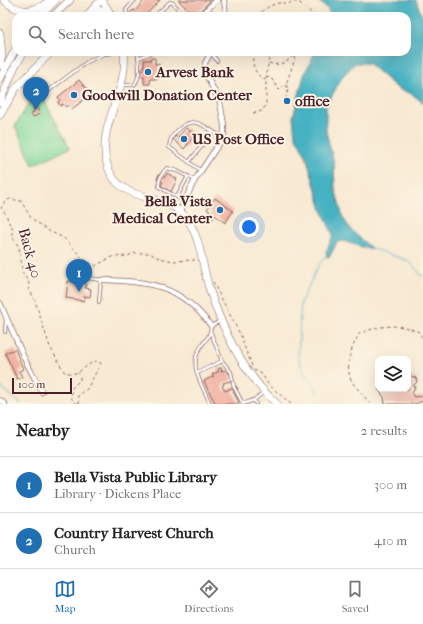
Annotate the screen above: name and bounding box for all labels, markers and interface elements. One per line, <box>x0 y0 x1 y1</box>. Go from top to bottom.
search box <box>12 12 411 56</box>
icon: search <box>26 23 48 45</box>
text: Search here <box>58 25 134 43</box>
place label: Arvest Bank <box>155 63 235 81</box>
marker: Arvest Bank <box>143 67 153 77</box>
pin: 2 <box>23 77 49 110</box>
place label: Goodwill Donation Center <box>82 86 253 104</box>
marker: Goodwill Donation Center <box>69 90 79 100</box>
place label: office <box>295 92 330 110</box>
marker: office <box>282 96 292 106</box>
place label: US Post Office <box>191 130 285 148</box>
marker: US Post Office <box>179 134 189 144</box>
place label: Bella Vista Medical Center <box>111 192 213 227</box>
marker: Bella Vista Medical Center <box>215 205 225 215</box>
your location <box>239 217 259 237</box>
street label: Back 40 <box>15 226 45 280</box>
pin: 1 <box>66 259 92 292</box>
map controls <box>375 356 411 392</box>
button: layers <box>375 356 411 392</box>
scale bar <box>12 376 72 395</box>
text: 100 m <box>18 378 46 391</box>
text: Nearby <box>16 420 70 440</box>
text: 2 results <box>361 423 407 438</box>
text: Bella Vista Public Library <box>54 468 217 486</box>
text: 1 <box>27 477 31 492</box>
text: 300 m <box>374 477 407 492</box>
text: Library · Dickens Place <box>54 486 182 501</box>
text: Country Harvest Church <box>54 524 214 542</box>
text: 2 <box>26 533 32 548</box>
text: 410 m <box>374 533 407 548</box>
text: Church <box>54 542 96 557</box>
tab: Map <box>54 578 76 615</box>
tab: Directions <box>184 578 234 615</box>
tab: Saved <box>342 578 369 615</box>

